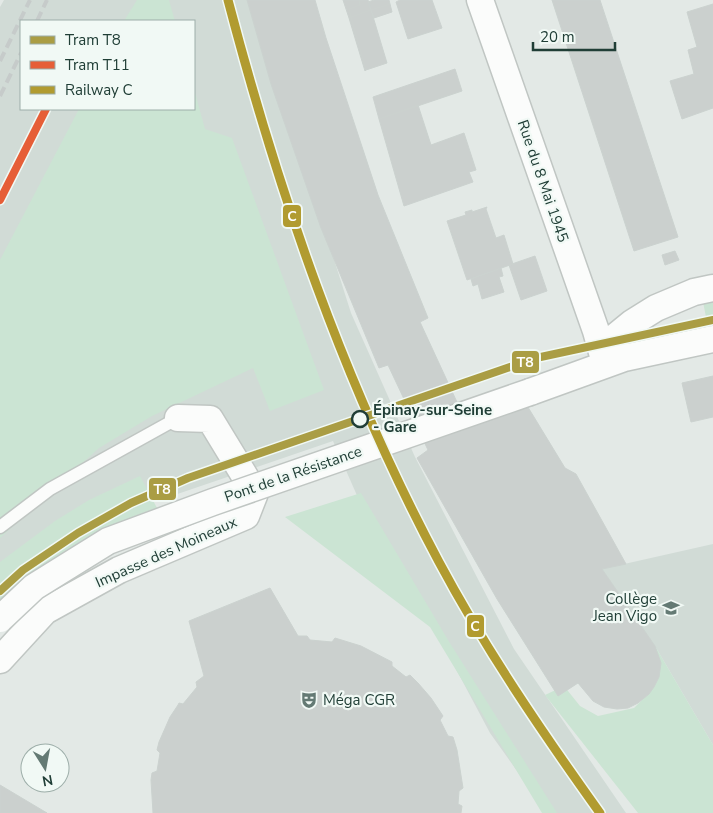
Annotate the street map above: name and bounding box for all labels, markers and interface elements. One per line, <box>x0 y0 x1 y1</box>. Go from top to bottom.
legend <box>20 20 195 110</box>
scale bar <box>533 20 616 52</box>
text: 20 m <box>540 27 575 47</box>
text: Tram T8 <box>65 30 121 50</box>
text: Tram T11 <box>65 55 130 75</box>
text: Railway C <box>65 80 133 100</box>
street label: Rue du 8 Mai 1945 <box>513 117 573 245</box>
line badge: C <box>282 204 302 228</box>
text: C <box>287 207 297 226</box>
line badge: T8 <box>511 350 540 374</box>
text: T8 <box>516 353 534 372</box>
place label: Épinay-sur-Seine - Gare <box>373 400 492 437</box>
marker: Épinay-sur-Seine - Gare <box>351 410 369 428</box>
street label: Pont de la Résistance <box>222 441 364 507</box>
line badge: T8 <box>148 477 177 501</box>
text: T8 <box>153 480 171 499</box>
street label: Impasse des Moineaux <box>92 512 240 592</box>
place label: Collège Jean Vigo <box>592 589 657 626</box>
school or university icon: Collège Jean Vigo <box>661 598 681 618</box>
line badge: C <box>466 614 485 638</box>
text: C <box>470 617 480 636</box>
theatre icon: Méga CGR <box>299 690 319 710</box>
place label: Méga CGR <box>323 690 395 710</box>
north arrow <box>20 743 70 793</box>
text: N <box>40 770 54 791</box>

